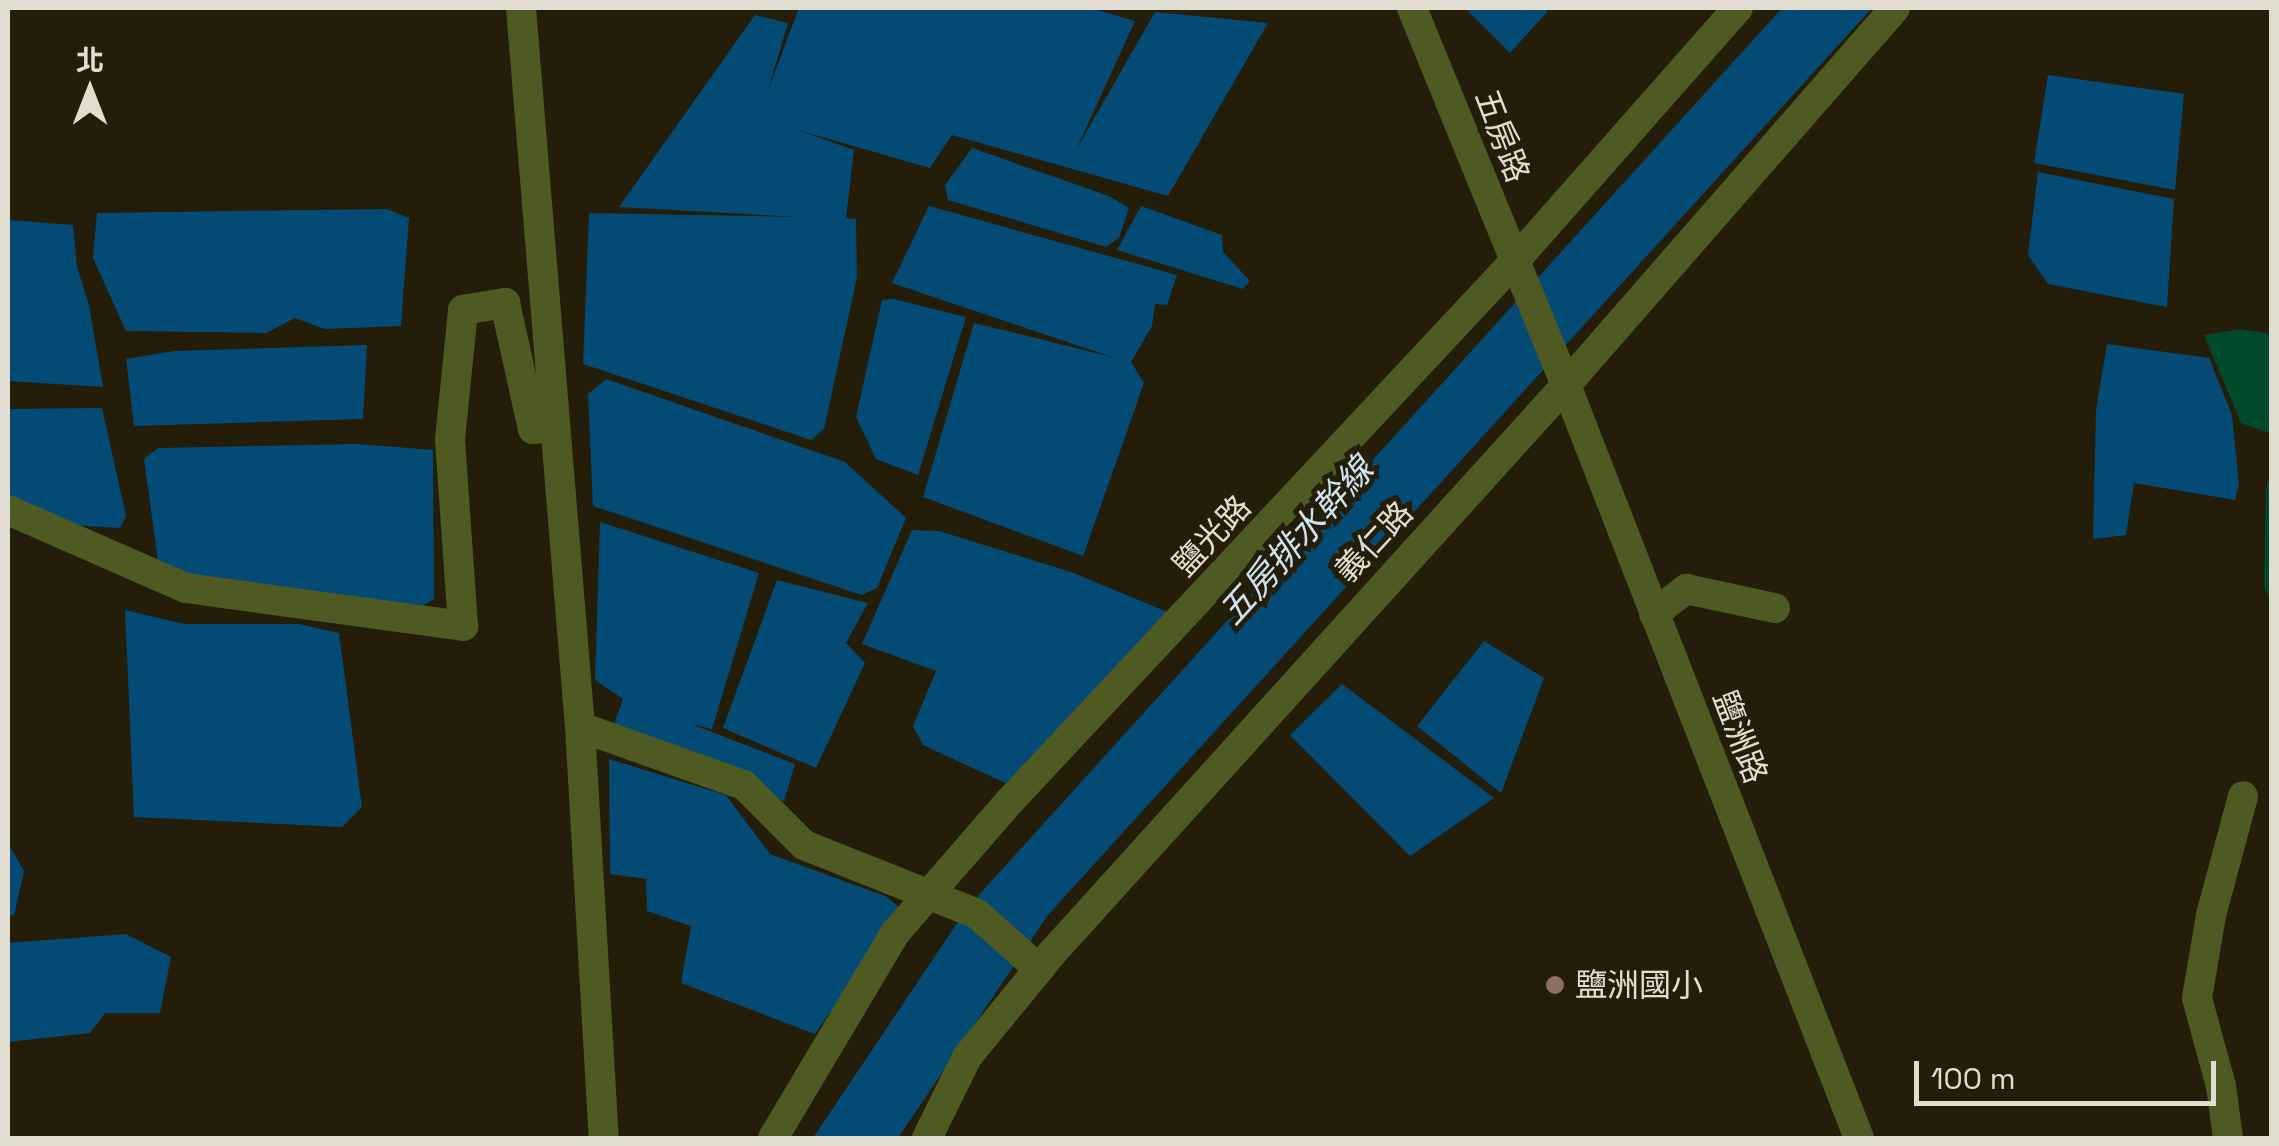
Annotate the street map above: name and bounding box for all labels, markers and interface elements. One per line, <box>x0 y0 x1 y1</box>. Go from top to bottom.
north arrow <box>40 40 140 140</box>
text: 北 <box>76 42 104 78</box>
street label: 五房路 <box>1467 84 1537 188</box>
water label: 五房排水幹線 <box>1210 449 1382 633</box>
street label: 鹽光路 <box>1165 488 1259 584</box>
street label: 義仁路 <box>1327 494 1421 590</box>
street label: 鹽洲路 <box>1705 685 1775 789</box>
place label: 鹽洲國小 <box>1575 966 1703 1004</box>
marker: 鹽洲國小 <box>1544 974 1566 996</box>
scale bar <box>1919 1041 2222 1103</box>
text: 100 m <box>1931 1059 2016 1098</box>

